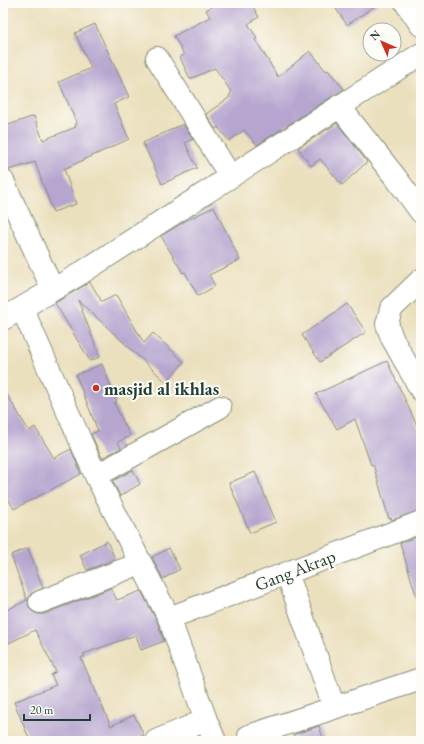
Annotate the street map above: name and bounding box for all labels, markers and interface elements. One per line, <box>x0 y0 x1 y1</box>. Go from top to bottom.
north arrow <box>362 22 402 62</box>
text: N <box>367 27 383 43</box>
place label: masjid al ikhlas <box>104 377 219 400</box>
marker: masjid al ikhlas <box>91 383 101 393</box>
street label: Gang Akrap <box>251 544 339 596</box>
scale bar <box>24 696 90 722</box>
text: 20 m <box>30 702 54 718</box>

